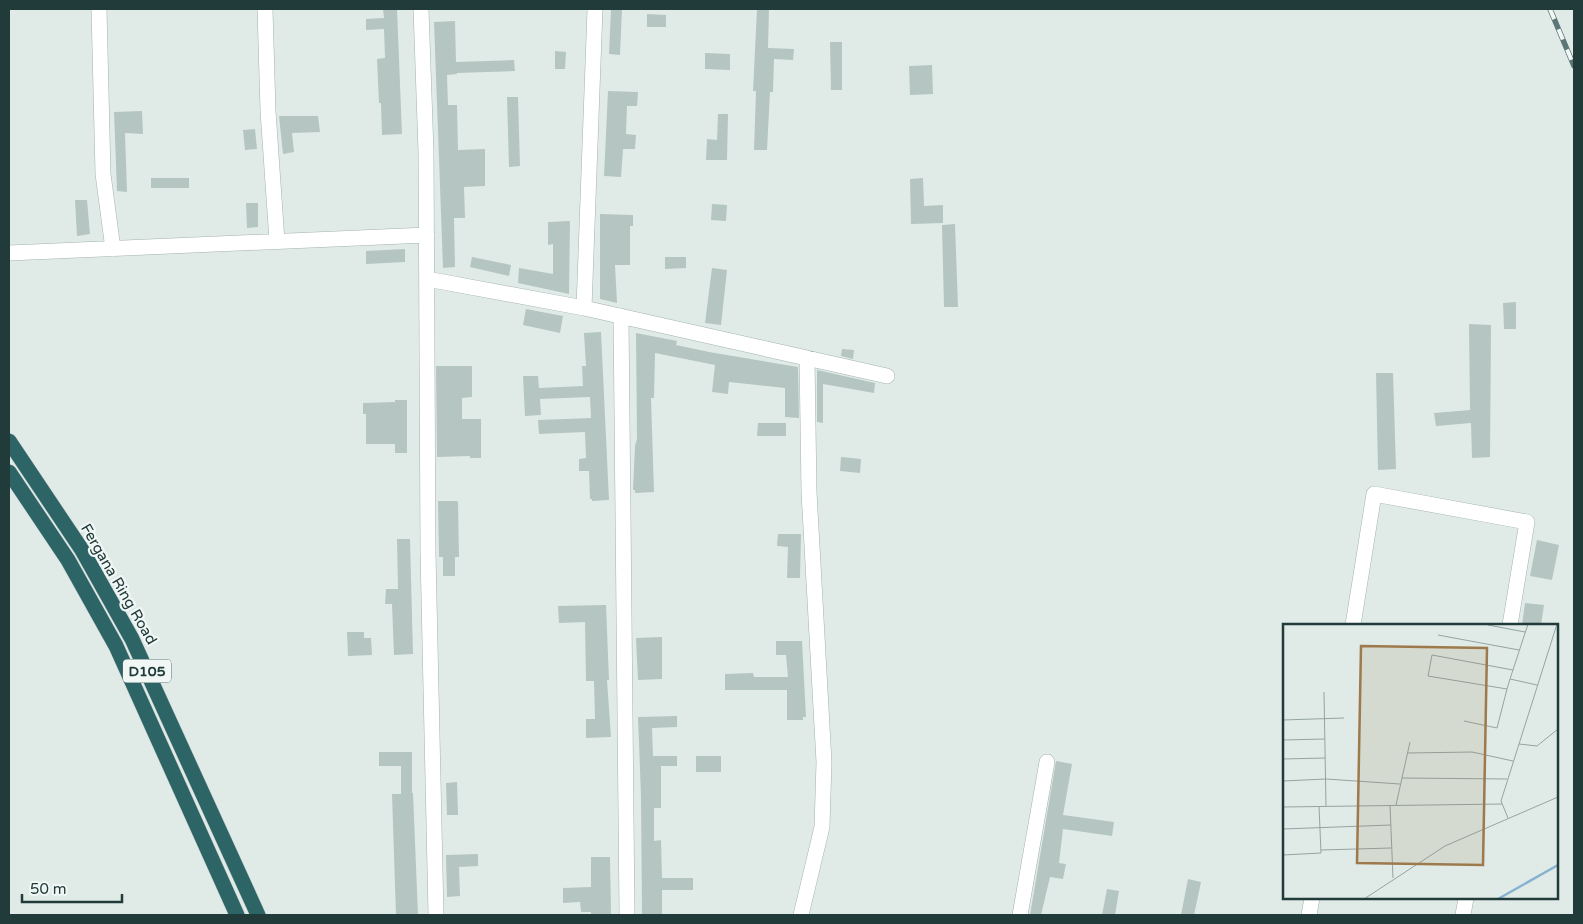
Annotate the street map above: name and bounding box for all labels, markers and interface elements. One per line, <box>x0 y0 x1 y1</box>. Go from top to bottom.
street label: Fergana Ring Road <box>77 520 161 648</box>
inset map <box>1283 624 1558 899</box>
road number: D105 <box>123 659 171 682</box>
scale bar <box>22 872 122 904</box>
text: 50 m <box>30 880 67 898</box>

